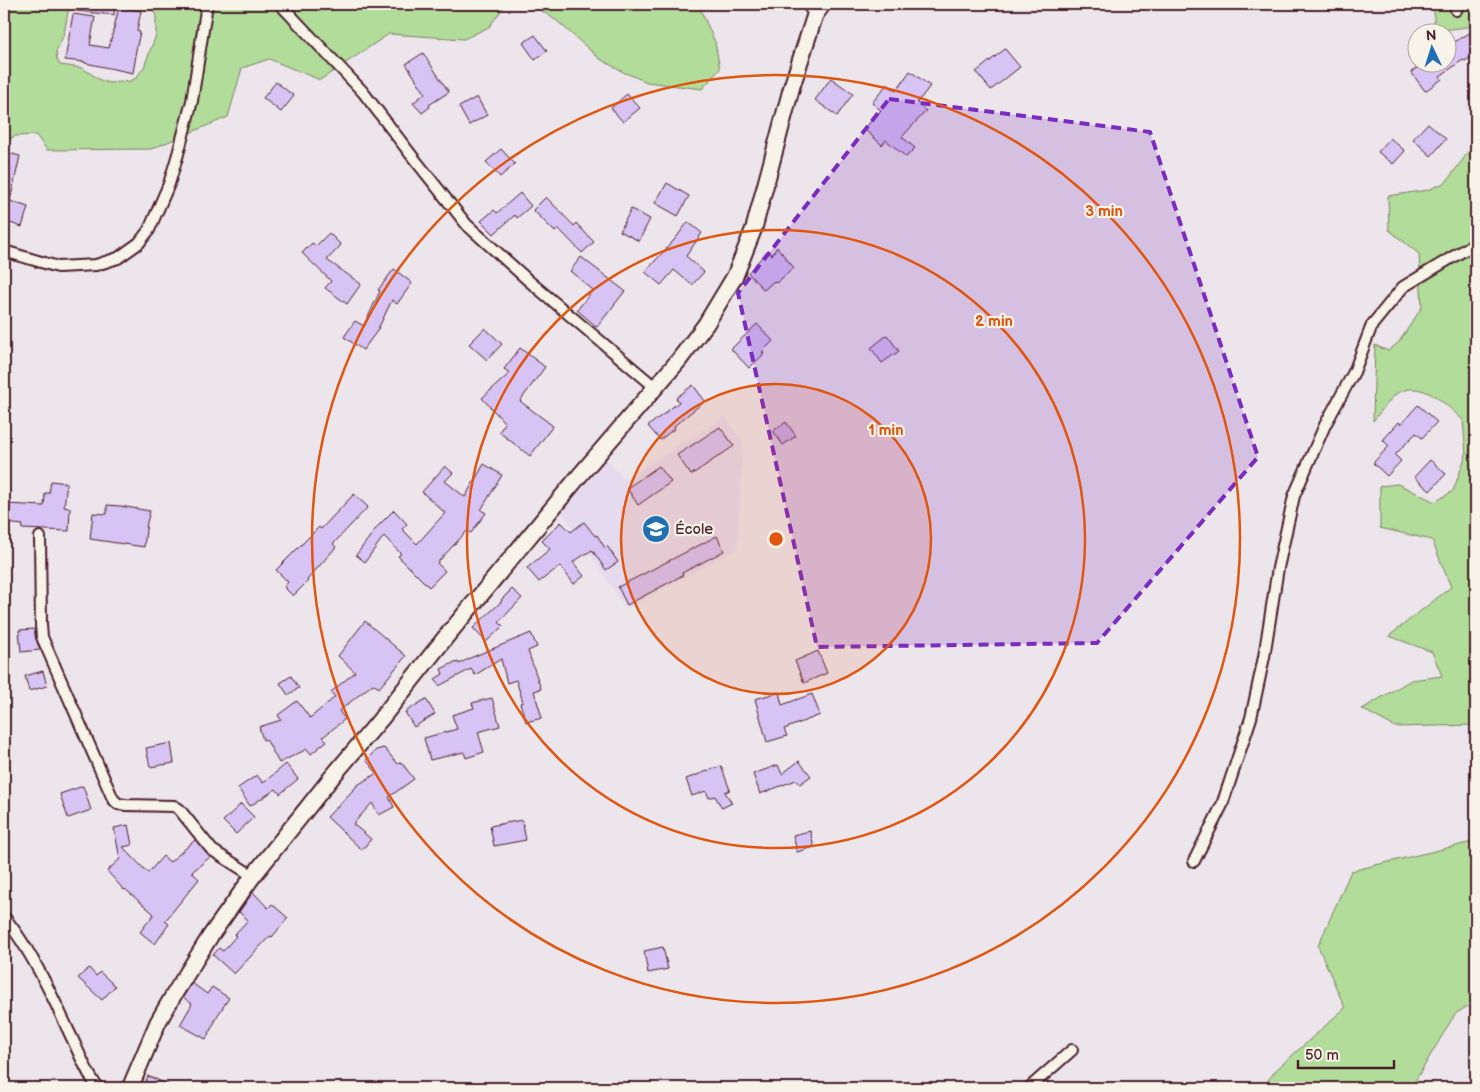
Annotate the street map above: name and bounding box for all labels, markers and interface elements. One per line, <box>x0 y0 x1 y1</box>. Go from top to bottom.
north arrow <box>1408 22 1458 72</box>
text: N <box>1425 27 1437 44</box>
text: 3 min <box>1085 202 1123 221</box>
text: 2 min <box>975 312 1013 331</box>
text: 1 min <box>868 421 904 440</box>
school or university icon: École <box>641 514 671 544</box>
place label: École <box>675 520 713 539</box>
centre of rings <box>767 530 785 548</box>
scale bar <box>1298 1037 1394 1069</box>
text: 50 m <box>1305 1046 1339 1065</box>

